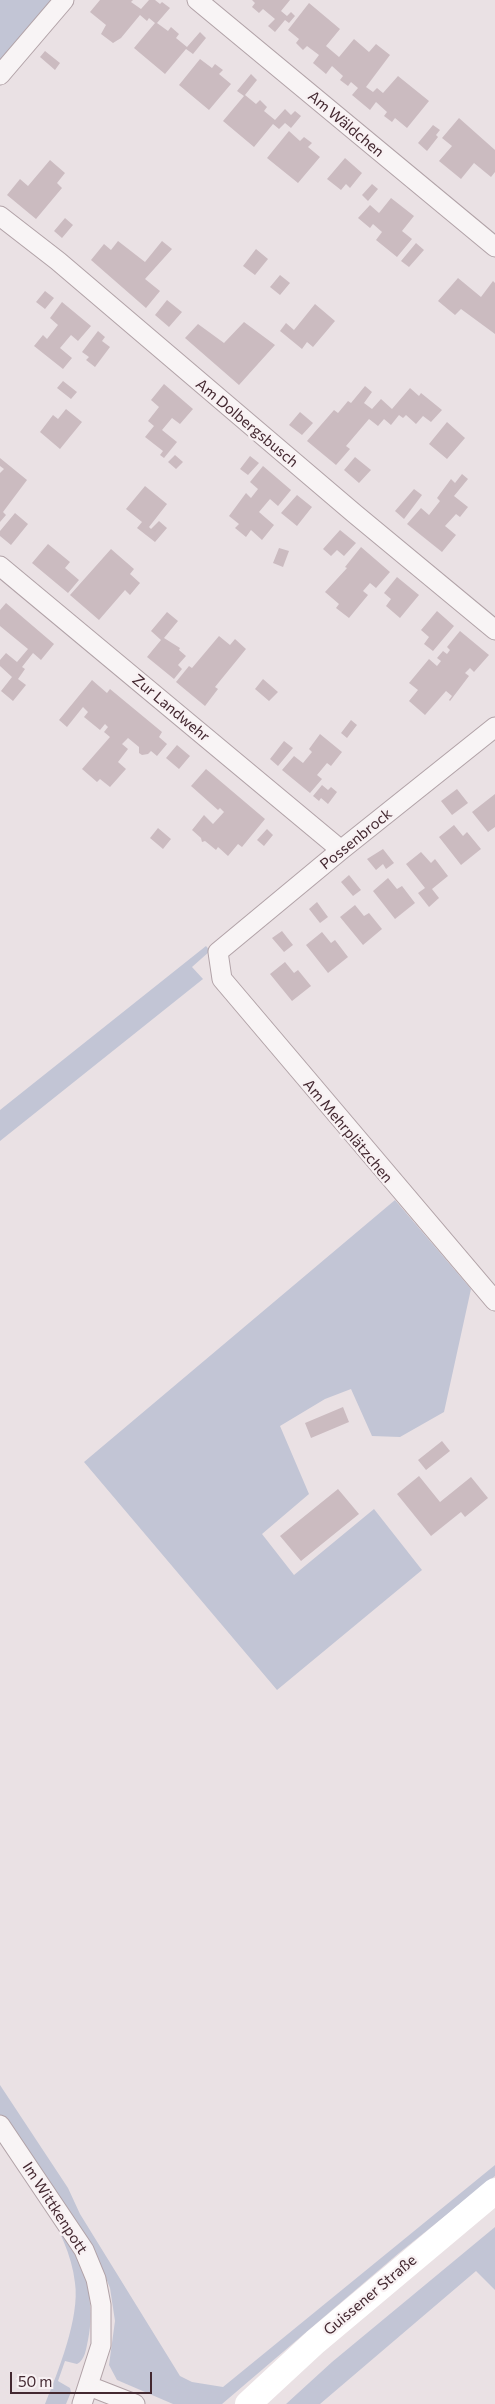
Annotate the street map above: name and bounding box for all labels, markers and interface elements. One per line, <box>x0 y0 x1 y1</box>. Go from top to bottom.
street label: Am Wäldchen <box>304 87 388 161</box>
street label: Am Dolbergsbusch <box>192 375 302 471</box>
street label: Zur Landwehr <box>129 670 213 746</box>
street label: Possenbrock <box>316 805 396 873</box>
street label: Am Mehrplätzchen <box>299 1076 397 1186</box>
street label: Im Wittkenpott <box>19 2159 91 2257</box>
street label: Guissener Straße <box>320 2251 420 2339</box>
scale bar <box>12 2362 155 2394</box>
text: 50 m <box>18 2372 52 2390</box>

